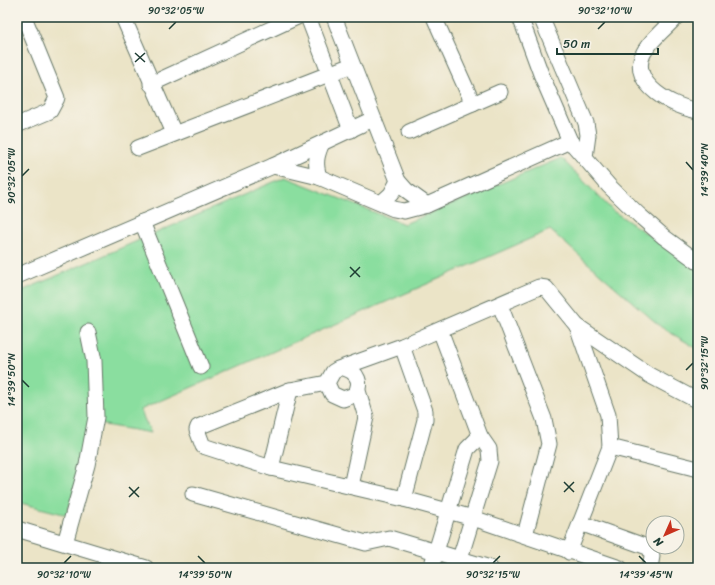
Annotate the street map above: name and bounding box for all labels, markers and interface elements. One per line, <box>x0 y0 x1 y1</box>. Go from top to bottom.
text: 90°32'05"W <box>148 2 204 20</box>
text: 90°32'10"W <box>578 2 632 20</box>
scale bar <box>557 30 658 56</box>
text: 50 m <box>563 33 590 55</box>
text: 14°39'40"N <box>696 143 714 197</box>
text: 90°32'05"W <box>3 148 21 204</box>
text: 90°32'15"W <box>696 336 714 390</box>
text: 14°39'50"N <box>3 353 21 407</box>
north arrow <box>645 515 685 555</box>
text: N <box>649 532 668 552</box>
text: 90°32'10"W <box>37 566 91 584</box>
text: 14°39'50"N <box>178 566 232 584</box>
text: 90°32'15"W <box>466 566 520 584</box>
text: 14°39'45"N <box>619 566 673 584</box>

